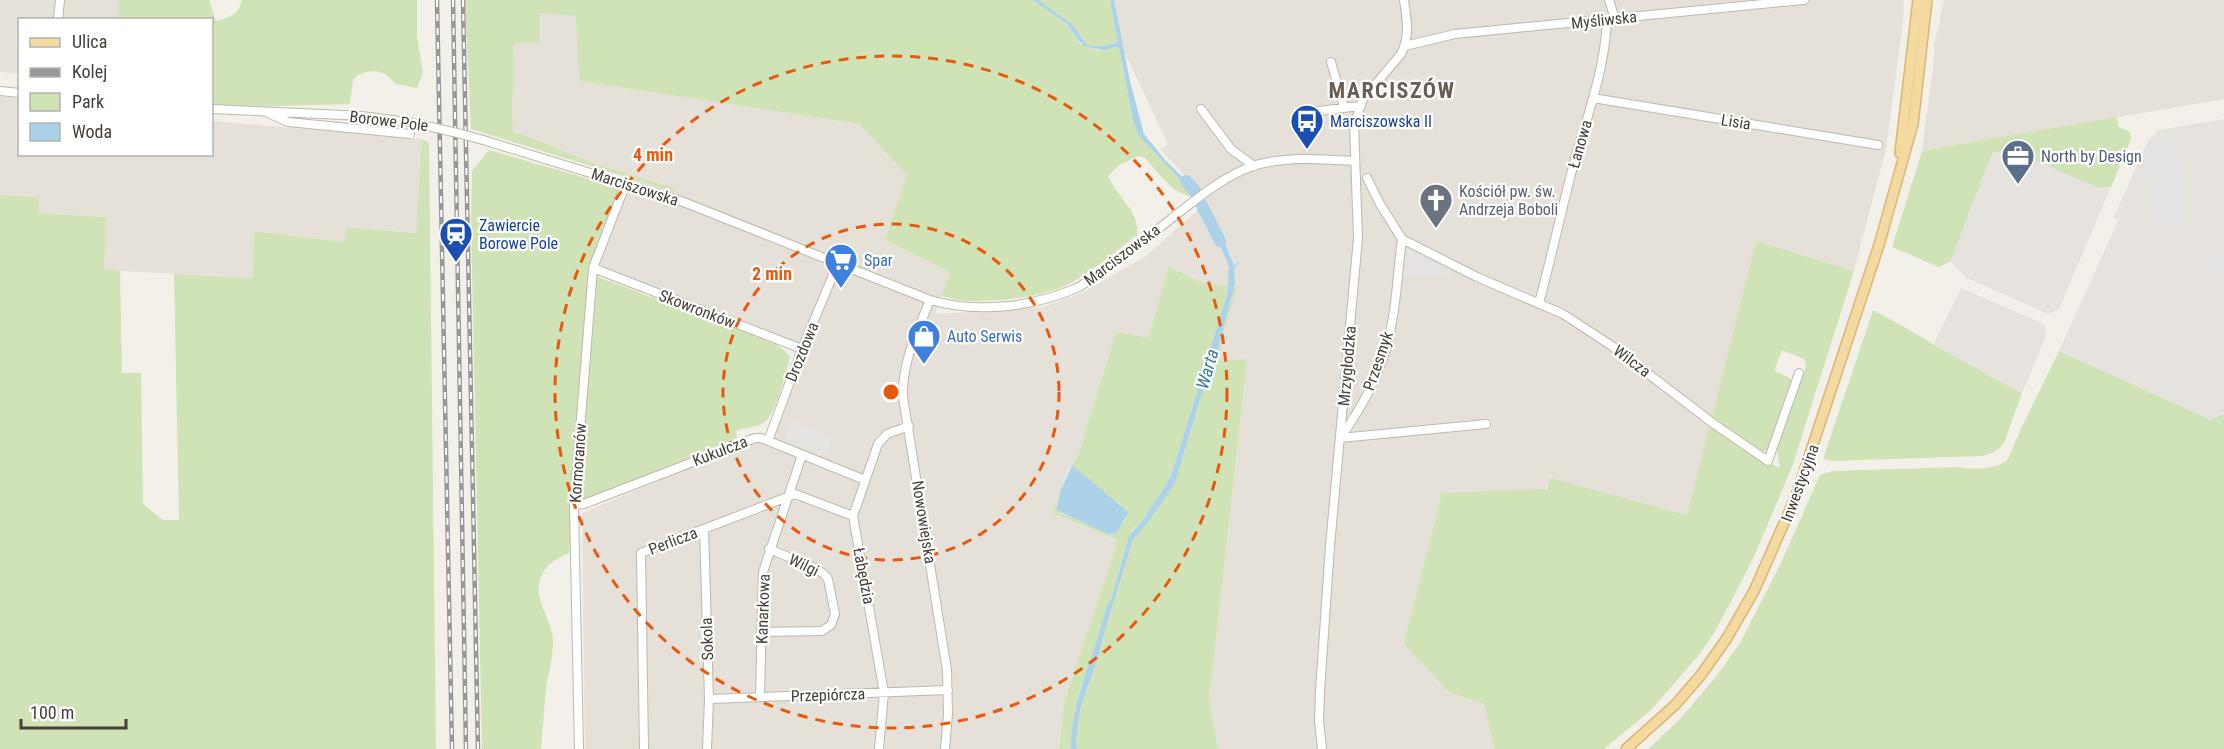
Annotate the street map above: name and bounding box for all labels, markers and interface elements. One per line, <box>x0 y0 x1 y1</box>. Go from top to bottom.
street label: Myśliwska <box>1570 7 1638 33</box>
legend <box>18 18 213 156</box>
text: Ulica <box>72 31 107 52</box>
text: Kolej <box>72 61 107 82</box>
district label: MARCISZÓW <box>1328 77 1456 103</box>
text: Park <box>72 91 104 112</box>
bus stop icon: Marciszowska II <box>1289 103 1325 150</box>
street label: Borowe Pole <box>349 107 429 135</box>
street label: Lisia <box>1720 110 1752 134</box>
place label: Marciszowska II <box>1330 112 1432 131</box>
street label: Łanowa <box>1564 118 1596 170</box>
text: Woda <box>72 121 112 142</box>
office icon: North by Design <box>2000 138 2036 185</box>
text: 4 min <box>633 144 673 165</box>
place label: North by Design <box>2041 147 2142 166</box>
street label: Marciszowska <box>589 164 681 210</box>
church icon: Kościół pw. św. Andrzeja Boboli <box>1418 182 1454 229</box>
place label: Kościół pw. św. Andrzeja Boboli <box>1459 182 1558 219</box>
station icon: Zawiercie Borowe Pole <box>438 216 474 263</box>
place label: Zawiercie Borowe Pole <box>479 216 558 253</box>
street label: Marciszowska <box>1080 220 1164 290</box>
supermarket icon: Spar <box>823 242 859 289</box>
place label: Spar <box>864 251 893 270</box>
text: 2 min <box>752 263 792 284</box>
street label: Skowronków <box>656 286 738 332</box>
shop icon: Auto Serwis <box>906 318 942 365</box>
street label: Drozdowa <box>781 319 823 385</box>
street label: Mrzygłodzka <box>1334 325 1360 407</box>
place label: Auto Serwis <box>947 327 1022 346</box>
street label: Przesmyk <box>1359 328 1397 393</box>
street label: Wilcza <box>1610 341 1654 381</box>
water label: Warta <box>1191 347 1223 391</box>
centre of rings <box>881 382 901 402</box>
street label: Kormoranów <box>566 422 590 504</box>
street label: Kukułcza <box>690 432 750 470</box>
street label: Inwestycyjna <box>1777 442 1823 524</box>
street label: Nowowiejska <box>908 479 940 565</box>
street label: Perlicza <box>646 523 700 559</box>
street label: Łabędzia <box>849 546 879 606</box>
street label: Wilgi <box>786 550 822 580</box>
street label: Kanarkowa <box>752 574 774 644</box>
street label: Sokola <box>697 617 717 661</box>
street label: Przepiórcza <box>790 684 866 706</box>
scale bar <box>21 692 126 730</box>
text: 100 m <box>30 702 74 723</box>

